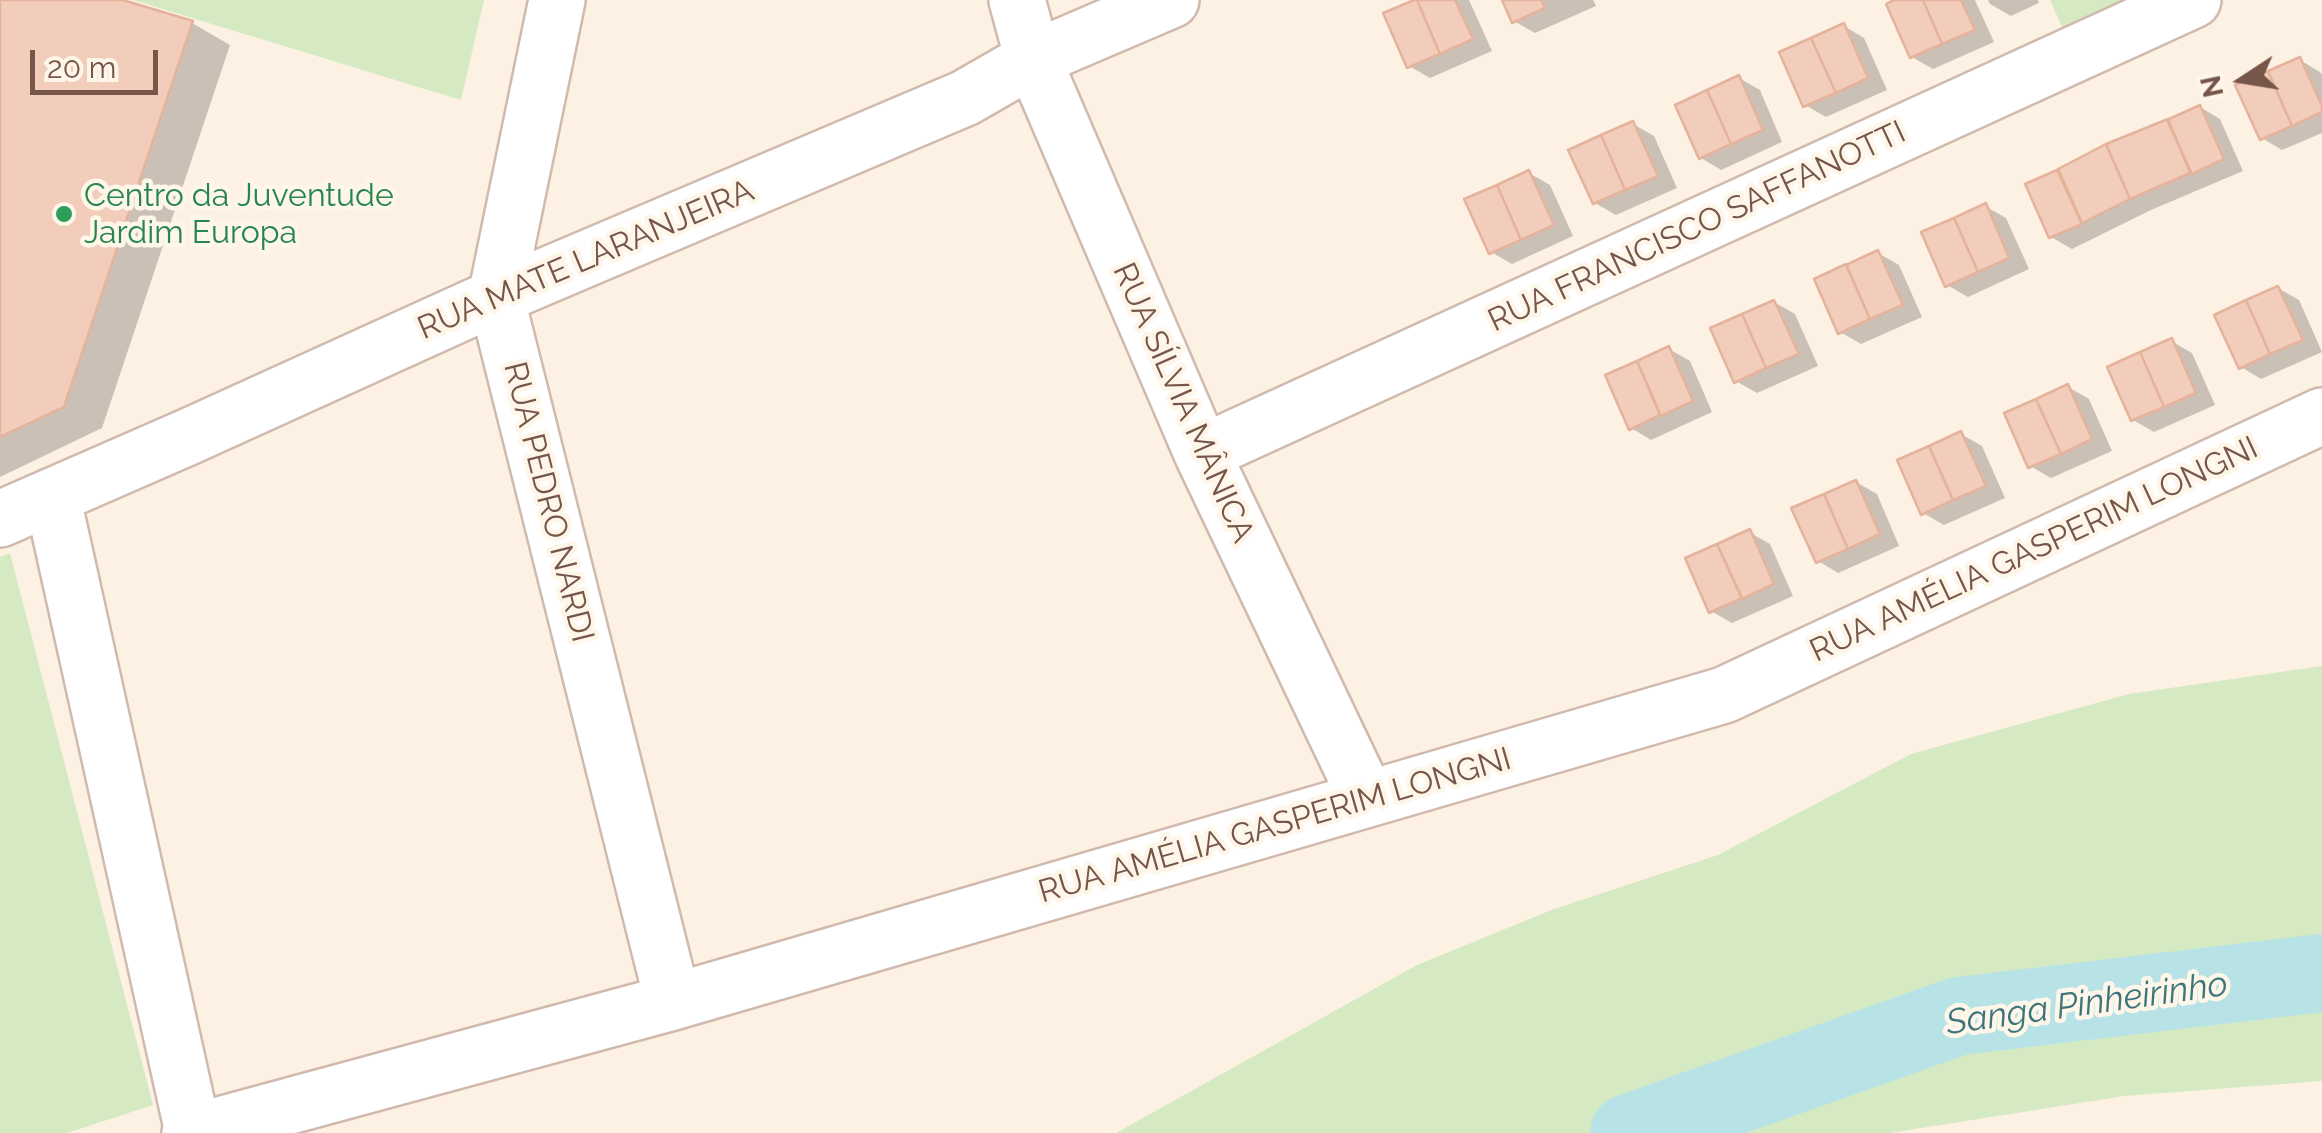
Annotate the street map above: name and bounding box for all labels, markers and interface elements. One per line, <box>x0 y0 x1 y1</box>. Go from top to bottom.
scale bar <box>35 30 162 92</box>
north arrow <box>2192 30 2292 130</box>
text: 20 m <box>47 50 116 85</box>
text: N <box>2194 72 2231 100</box>
street label: RUA FRANCISCO SAFFANOTTI <box>1482 113 1912 341</box>
street label: RUA MATE LARANJEIRA <box>412 172 760 348</box>
place label: Centro da Juventude Jardim Europa <box>84 177 394 252</box>
marker: Centro da Juventude Jardim Europa <box>53 203 75 225</box>
street label: RUA SÍLVIA MÂNICA <box>1104 257 1262 549</box>
street label: RUA PEDRO NARDI <box>495 358 601 646</box>
street label: RUA AMÉLIA GASPERIM LONGNI <box>1804 429 2264 671</box>
street label: RUA AMÉLIA GASPERIM LONGNI <box>1034 740 1516 912</box>
water label: Sanga Pinheirinho <box>1944 963 2230 1045</box>

